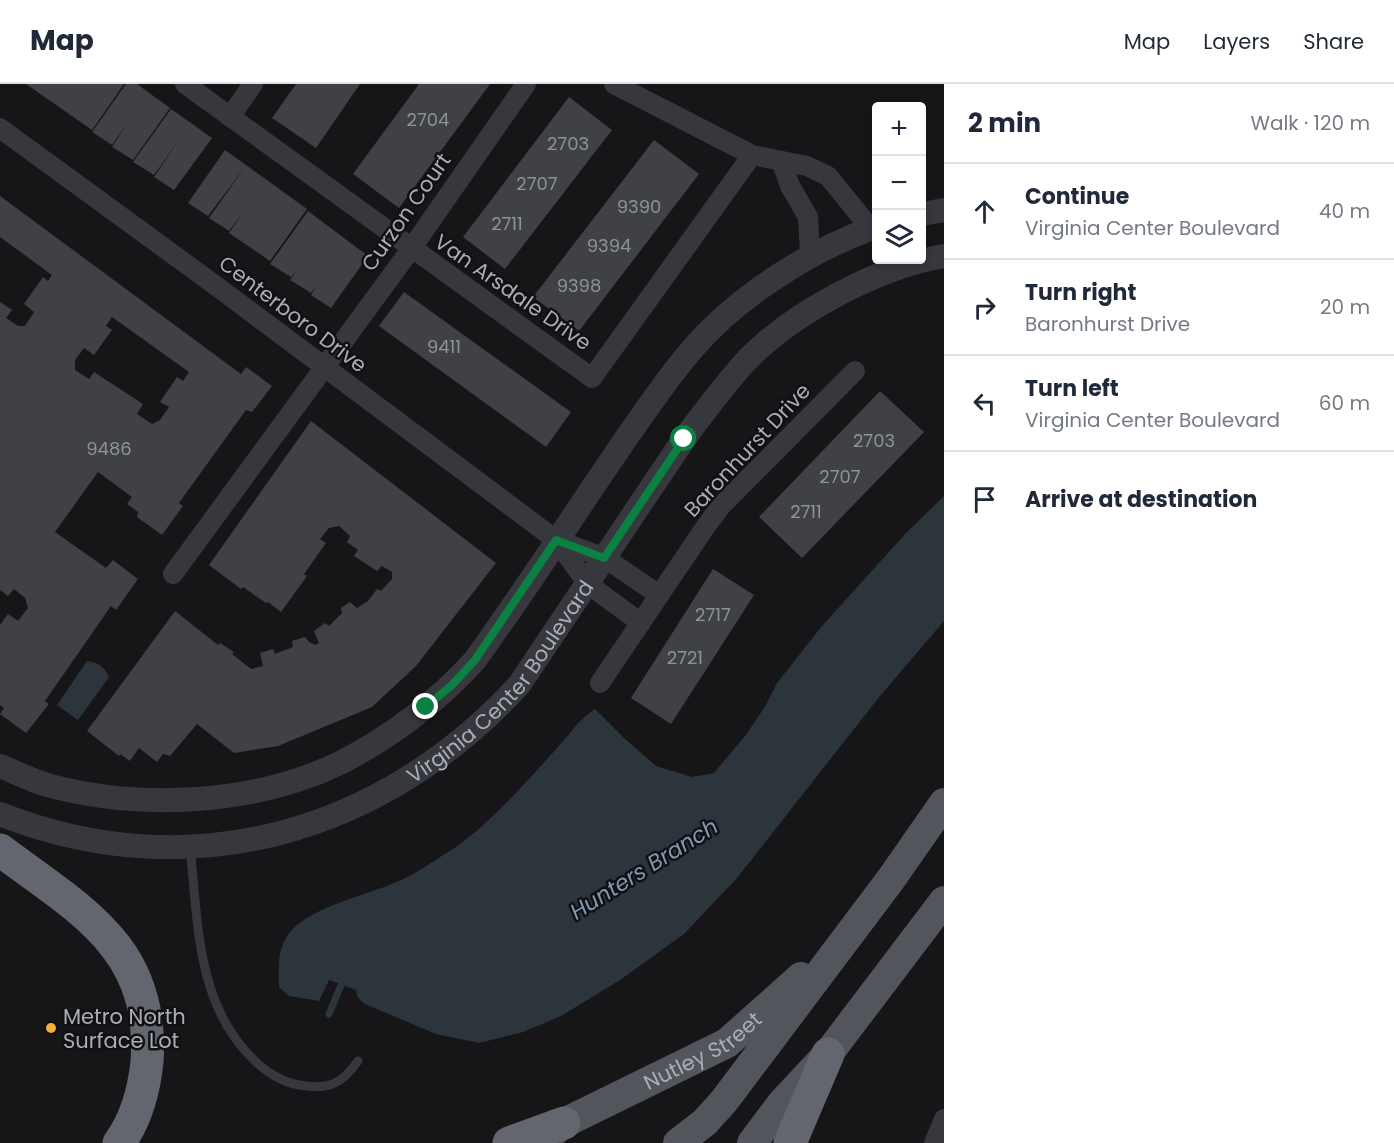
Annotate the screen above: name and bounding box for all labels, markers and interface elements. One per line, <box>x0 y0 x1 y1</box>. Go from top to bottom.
text: Map <box>30 21 94 60</box>
text: Map <box>1124 27 1170 56</box>
text: Layers <box>1203 27 1270 56</box>
text: Share <box>1303 27 1364 56</box>
map controls <box>872 102 926 264</box>
button: + <box>872 102 926 156</box>
text: 2 min <box>968 105 1041 141</box>
house number: 2704 <box>407 107 449 132</box>
text: Walk · 120 m <box>1250 109 1370 137</box>
house number: 2703 <box>547 131 589 156</box>
street label: Curzon Court <box>355 147 457 277</box>
button: − <box>872 156 926 210</box>
house number: 2707 <box>516 171 558 196</box>
text: Continue <box>1025 181 1129 212</box>
house number: 9390 <box>617 194 661 219</box>
icon: ahead <box>968 195 1001 228</box>
text: 40 m <box>1319 197 1370 225</box>
button: layers <box>872 210 926 264</box>
house number: 2711 <box>491 211 523 236</box>
text: Virginia Center Boulevard <box>1025 214 1280 242</box>
street label: Van Arsdale Drive <box>429 227 597 357</box>
house number: 9394 <box>587 233 631 258</box>
street label: Centerboro Drive <box>213 249 373 379</box>
house number: 9398 <box>557 273 601 298</box>
text: Turn right <box>1025 277 1136 308</box>
icon: right <box>968 291 1001 324</box>
text: 20 m <box>1320 293 1370 321</box>
text: Baronhurst Drive <box>1025 310 1190 338</box>
house number: 9411 <box>427 334 461 359</box>
text: Turn left <box>1025 373 1119 404</box>
street label: Baronhurst Drive <box>677 377 817 523</box>
icon: left <box>968 387 1001 420</box>
text: 60 m <box>1319 389 1370 417</box>
text: Virginia Center Boulevard <box>1025 406 1280 434</box>
route start <box>670 425 696 451</box>
house number: 2703 <box>853 428 895 453</box>
house number: 9486 <box>86 436 132 461</box>
house number: 2707 <box>819 464 861 489</box>
icon: arrive <box>968 483 1001 516</box>
text: Arrive at destination <box>1025 484 1257 515</box>
house number: 2711 <box>790 499 822 524</box>
street label: Virginia Center Boulevard <box>401 574 600 790</box>
house number: 2717 <box>695 602 731 627</box>
house number: 2721 <box>667 645 703 670</box>
route end <box>412 693 438 719</box>
water label: Hunters Branch <box>564 811 724 927</box>
place label: Metro North Surface Lot <box>63 1002 186 1055</box>
street label: Nutley Street <box>638 1005 768 1096</box>
marker: Metro North Surface Lot <box>44 1021 58 1035</box>

